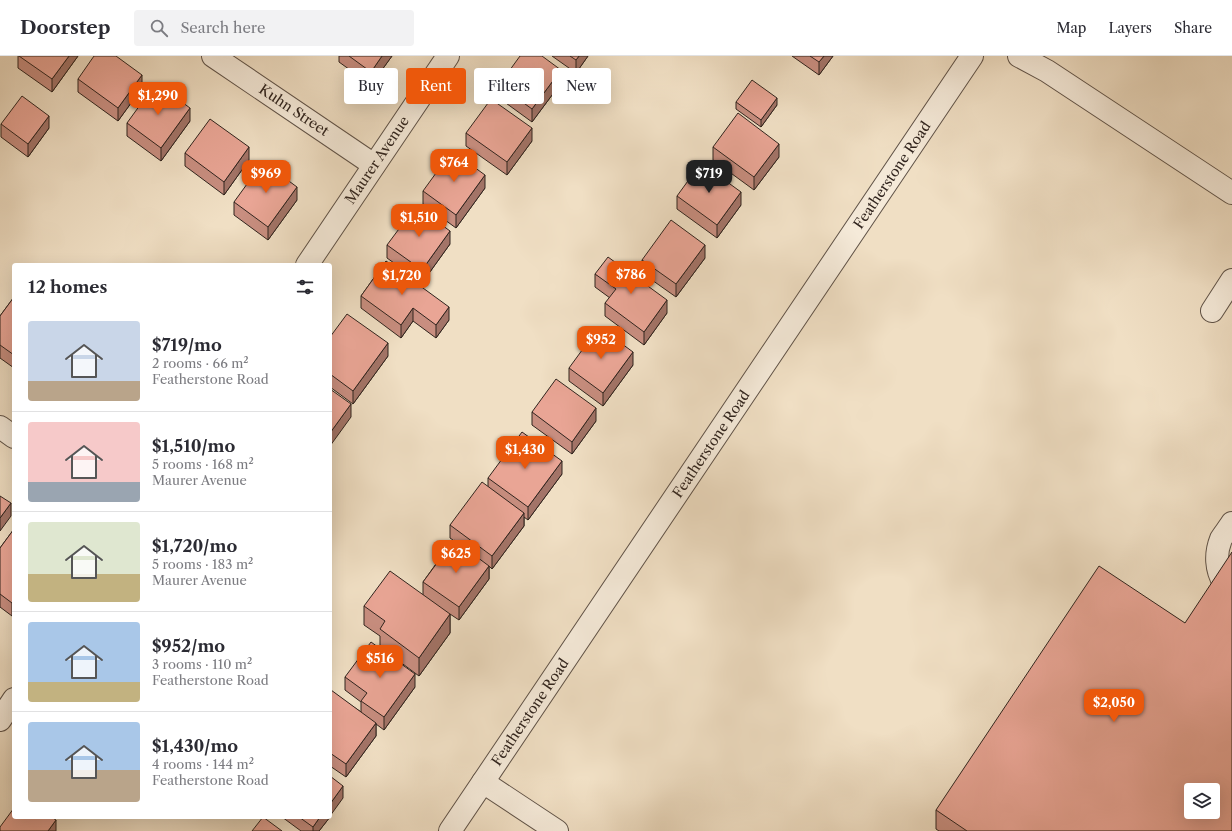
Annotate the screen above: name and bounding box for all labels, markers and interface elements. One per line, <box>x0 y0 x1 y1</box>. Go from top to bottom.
search box <box>134 10 414 46</box>
text: Doorstep <box>20 16 110 39</box>
icon: search <box>148 17 170 39</box>
text: Search here <box>180 18 265 37</box>
text: Map <box>1056 19 1086 37</box>
text: Layers <box>1108 19 1152 37</box>
text: Share <box>1174 19 1212 37</box>
chip: Buy <box>344 68 398 104</box>
chip: Rent <box>406 68 466 104</box>
chip: Filters <box>474 68 544 104</box>
chip: New <box>552 68 611 104</box>
street label: Kuhn Street <box>256 80 332 140</box>
pin: $1,290 <box>125 82 191 116</box>
text: $1,290 <box>138 87 178 103</box>
street label: Maurer Avenue <box>341 112 413 207</box>
street label: Featherstone Road <box>849 117 935 232</box>
pin: $764 <box>430 149 478 183</box>
text: $764 <box>439 154 469 170</box>
pin: $969 <box>242 160 290 194</box>
pin: $719 <box>685 160 733 194</box>
text: $969 <box>251 165 281 181</box>
text: $719 <box>695 165 723 181</box>
pin: $1,510 <box>386 204 452 238</box>
text: $1,510 <box>400 209 438 225</box>
pin: $786 <box>607 261 655 295</box>
pin: $1,720 <box>369 262 435 296</box>
text: $786 <box>616 266 646 282</box>
text: $1,720 <box>382 267 422 283</box>
icon: filters <box>294 276 316 298</box>
text: 12 homes <box>28 277 107 297</box>
pin: $952 <box>577 326 625 360</box>
text: $952 <box>586 331 616 347</box>
text: $719/mo <box>152 335 222 355</box>
icon: home <box>60 337 108 385</box>
text: 2 rooms · 66 m² <box>152 355 249 371</box>
text: Featherstone Road <box>152 371 269 387</box>
street label: Featherstone Road <box>668 386 754 501</box>
text: $1,510/mo <box>152 436 235 456</box>
pin: $1,430 <box>492 436 558 470</box>
icon: home <box>60 438 108 486</box>
text: $1,430 <box>505 441 545 457</box>
text: 5 rooms · 168 m² <box>152 456 254 472</box>
text: Maurer Avenue <box>152 472 247 488</box>
text: $1,720/mo <box>152 536 237 556</box>
icon: home <box>60 538 108 586</box>
pin: $625 <box>432 540 480 574</box>
text: $625 <box>441 545 471 561</box>
text: 5 rooms · 183 m² <box>152 556 253 572</box>
text: Maurer Avenue <box>152 572 247 588</box>
text: $952/mo <box>152 636 225 656</box>
icon: home <box>60 638 108 686</box>
pin: $516 <box>356 645 404 679</box>
text: $516 <box>366 650 394 666</box>
street label: Featherstone Road <box>487 654 573 769</box>
text: 3 rooms · 110 m² <box>152 656 252 672</box>
text: Featherstone Road <box>152 672 269 688</box>
pin: $2,050 <box>1081 689 1147 723</box>
text: $2,050 <box>1093 694 1135 710</box>
text: $1,430/mo <box>152 736 238 756</box>
icon: home <box>60 738 108 786</box>
text: 4 rooms · 144 m² <box>152 756 254 772</box>
text: Featherstone Road <box>152 772 269 788</box>
map controls <box>1184 783 1220 819</box>
button: layers <box>1184 783 1220 819</box>

